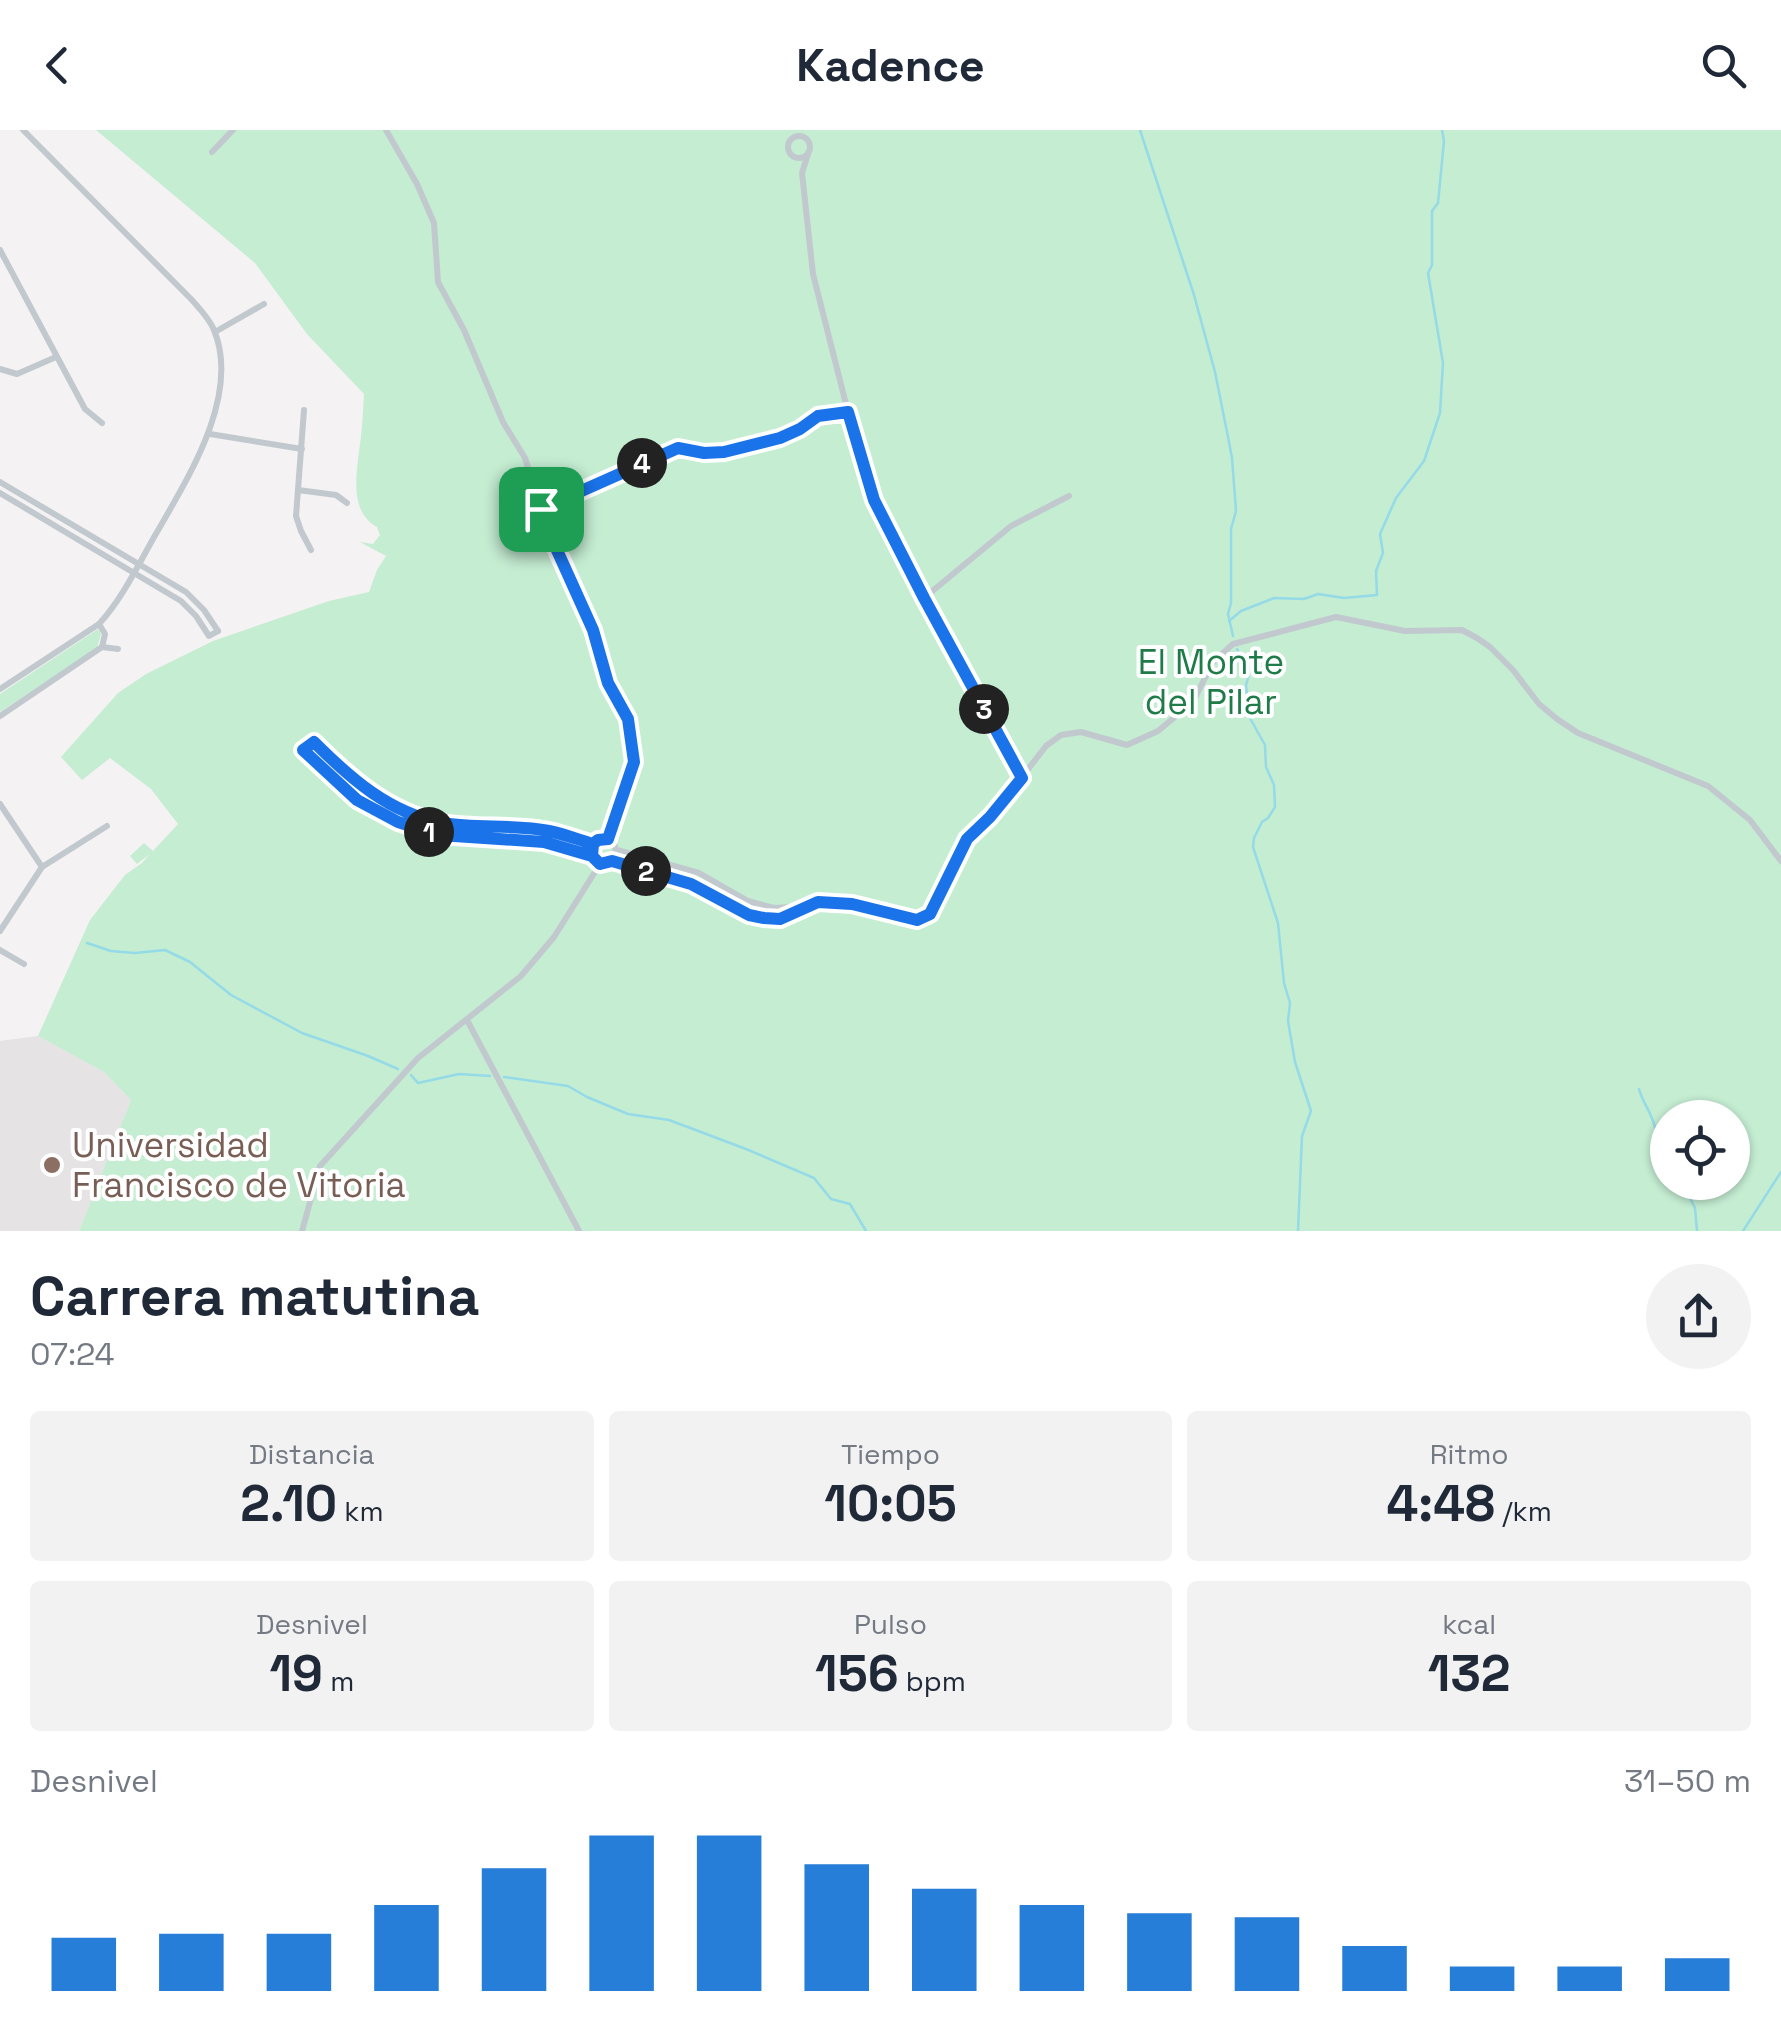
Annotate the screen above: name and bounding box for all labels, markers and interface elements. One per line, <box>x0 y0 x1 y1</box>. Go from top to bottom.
text: Kadence <box>796 37 985 94</box>
icon: back <box>30 38 85 93</box>
icon: search <box>1696 38 1751 93</box>
pin: 4 <box>617 438 667 488</box>
text: 4 <box>633 445 651 481</box>
pin <box>499 467 584 552</box>
icon: arrive <box>514 482 569 537</box>
park label: El Monte del Pilar <box>1138 640 1284 724</box>
pin: 3 <box>959 684 1009 734</box>
text: 3 <box>975 691 993 727</box>
pin: 1 <box>404 807 454 857</box>
text: 1 <box>423 814 435 850</box>
pin: 2 <box>621 846 671 896</box>
text: 2 <box>638 853 654 889</box>
map controls <box>1650 1100 1750 1200</box>
button: locate <box>1650 1100 1750 1200</box>
place label: Universidad Francisco de Vitoria <box>72 1123 406 1207</box>
marker: Universidad Francisco de Vitoria <box>41 1154 63 1176</box>
text: Carrera matutina <box>30 1261 480 1331</box>
button: share <box>1646 1264 1751 1369</box>
text: 07:24 <box>30 1334 114 1374</box>
text: Distancia <box>249 1436 375 1472</box>
text: Tiempo <box>841 1436 940 1472</box>
text: Ritmo <box>1430 1436 1509 1472</box>
text: 2.10 <box>240 1472 337 1536</box>
text: 10:05 <box>824 1472 957 1536</box>
text: 4:48 <box>1387 1472 1495 1536</box>
text: km <box>337 1493 384 1529</box>
text: /km <box>1495 1493 1552 1529</box>
text: Desnivel <box>256 1606 368 1642</box>
text: Pulso <box>854 1606 927 1642</box>
text: kcal <box>1442 1606 1496 1642</box>
text: 19 <box>269 1642 323 1706</box>
text: 156 <box>815 1642 899 1706</box>
text: 132 <box>1428 1642 1511 1706</box>
text: m <box>323 1663 354 1699</box>
text: bpm <box>899 1663 966 1699</box>
text: Desnivel <box>30 1761 158 1801</box>
text: 31–50 m <box>1624 1761 1751 1801</box>

